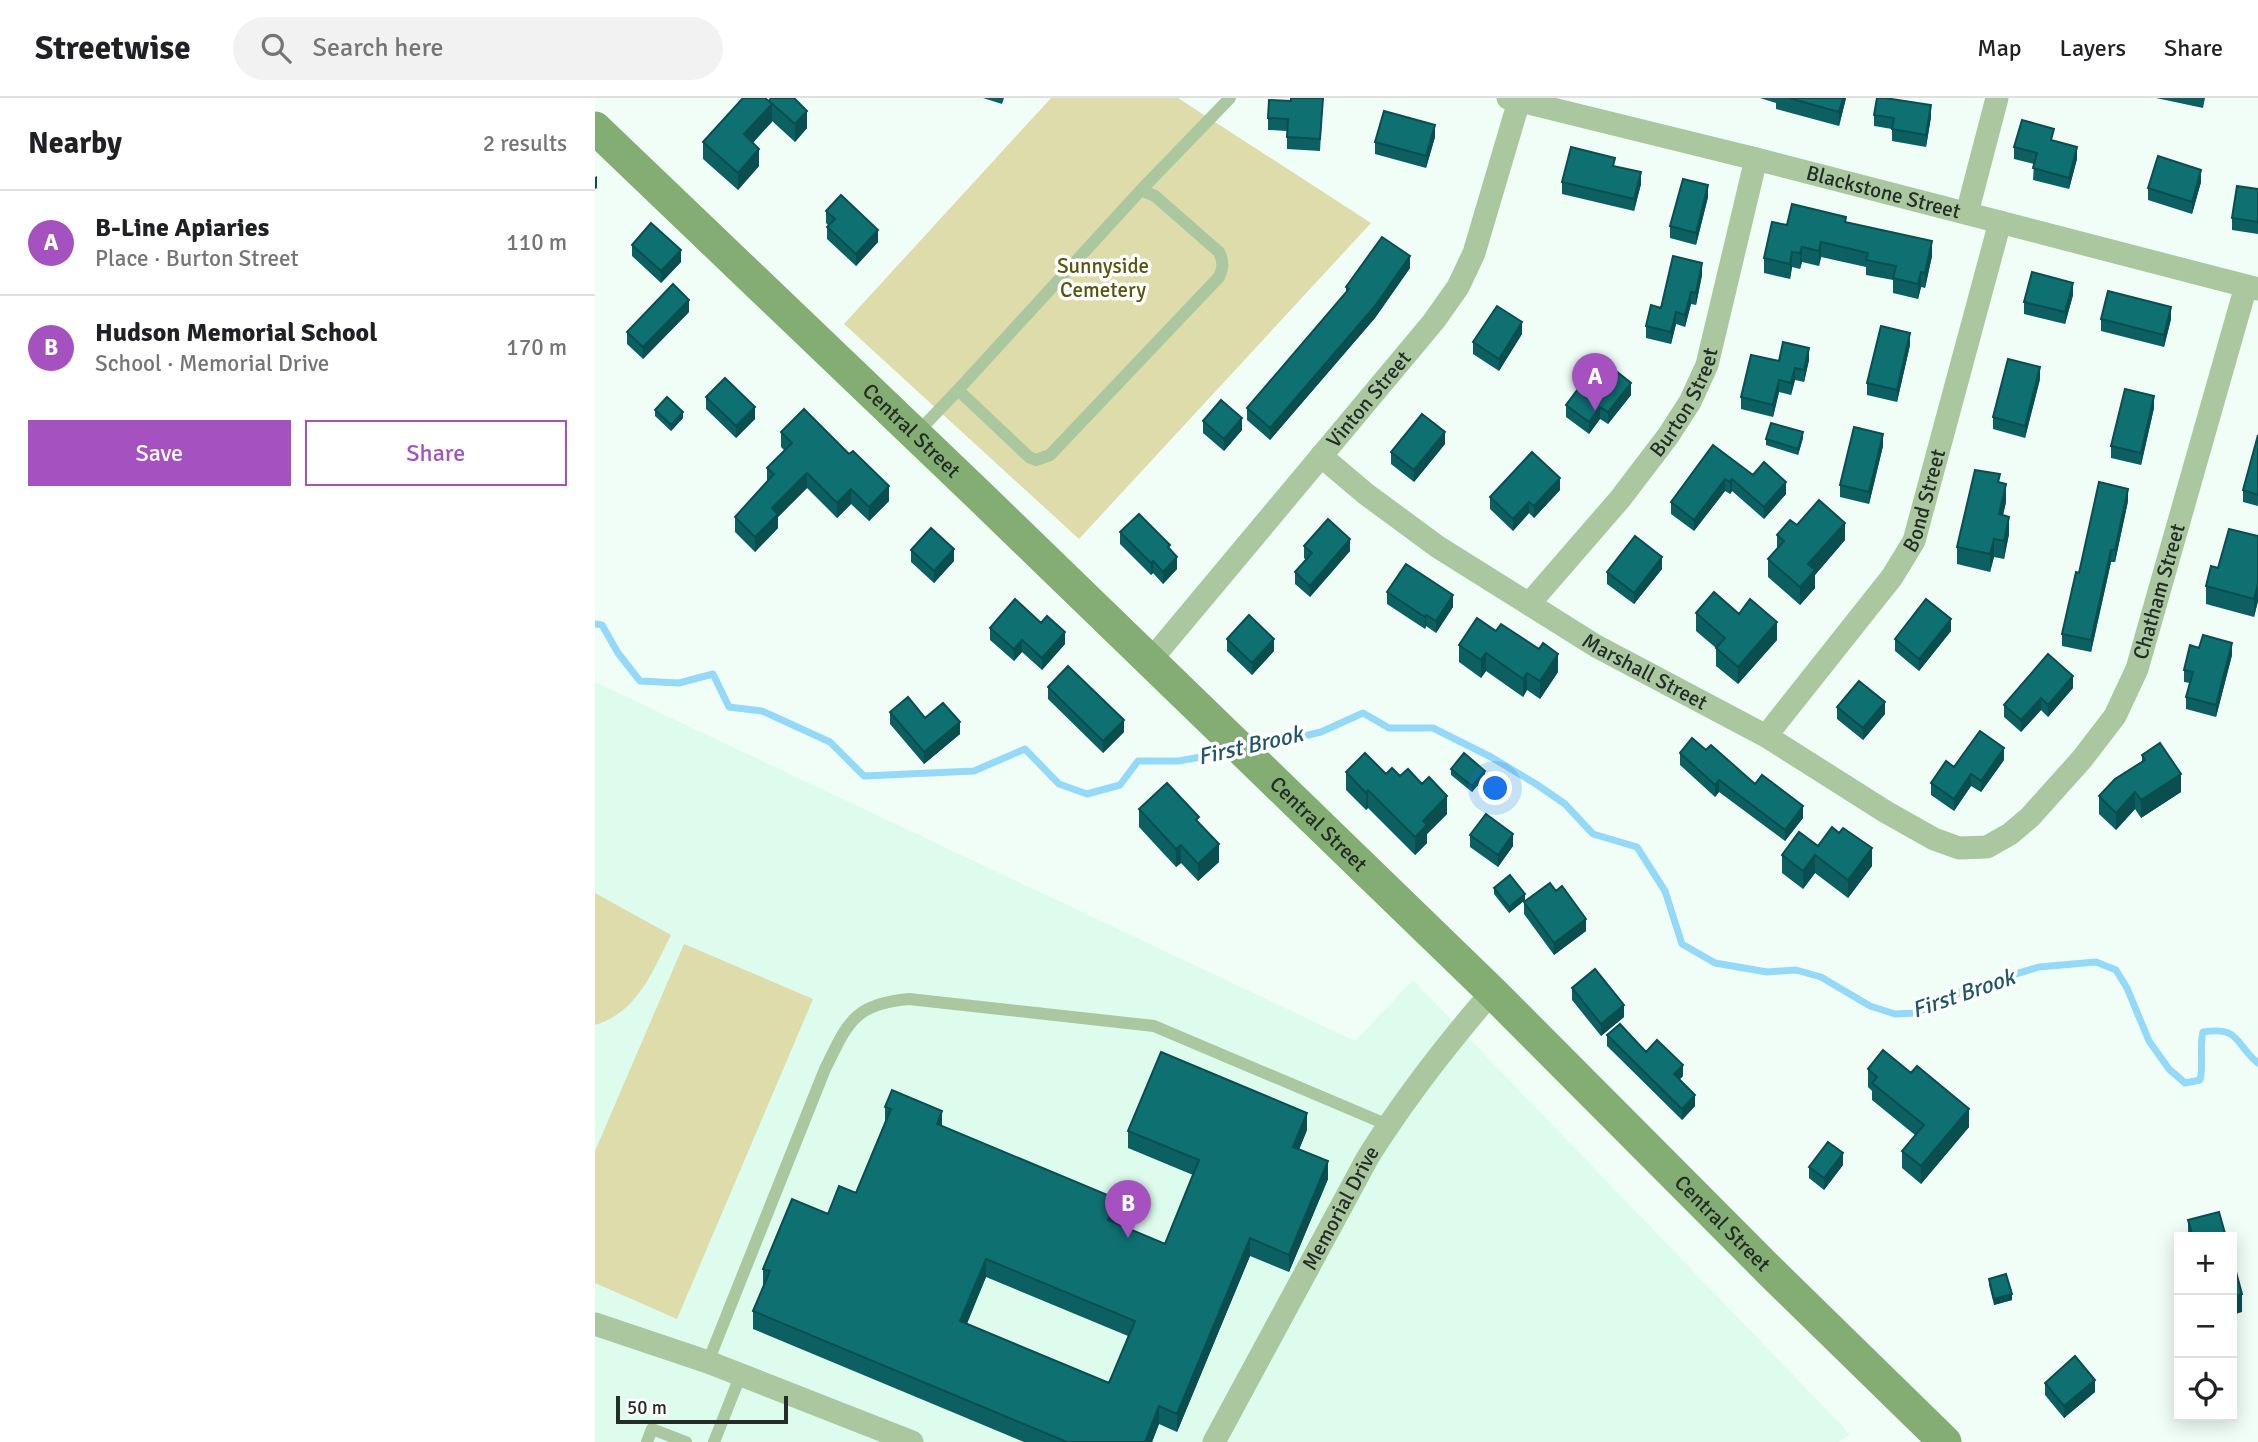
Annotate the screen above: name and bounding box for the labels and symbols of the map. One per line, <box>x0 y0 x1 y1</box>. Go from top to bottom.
street label: Blackstone Street <box>1803 160 1963 224</box>
park label: Sunnyside Cemetery <box>1057 253 1149 303</box>
street label: Burton Street <box>1644 345 1724 462</box>
street label: Vinton Street <box>1321 346 1416 453</box>
pin: A <box>1572 353 1618 411</box>
street label: Central Street <box>857 378 966 484</box>
street label: Bond Street <box>1897 446 1951 557</box>
street label: Chatham Street <box>2127 521 2191 663</box>
street label: Marshall Street <box>1577 628 1712 716</box>
water label: First Brook <box>1195 719 1308 772</box>
street label: Central Street <box>1264 771 1373 877</box>
your location <box>1478 771 1512 805</box>
water label: First Brook <box>1908 962 2021 1025</box>
street label: Memorial Drive <box>1296 1141 1385 1275</box>
street label: Central Street <box>1669 1170 1776 1277</box>
pin: B <box>1105 1180 1151 1238</box>
scale bar <box>616 1393 787 1425</box>

